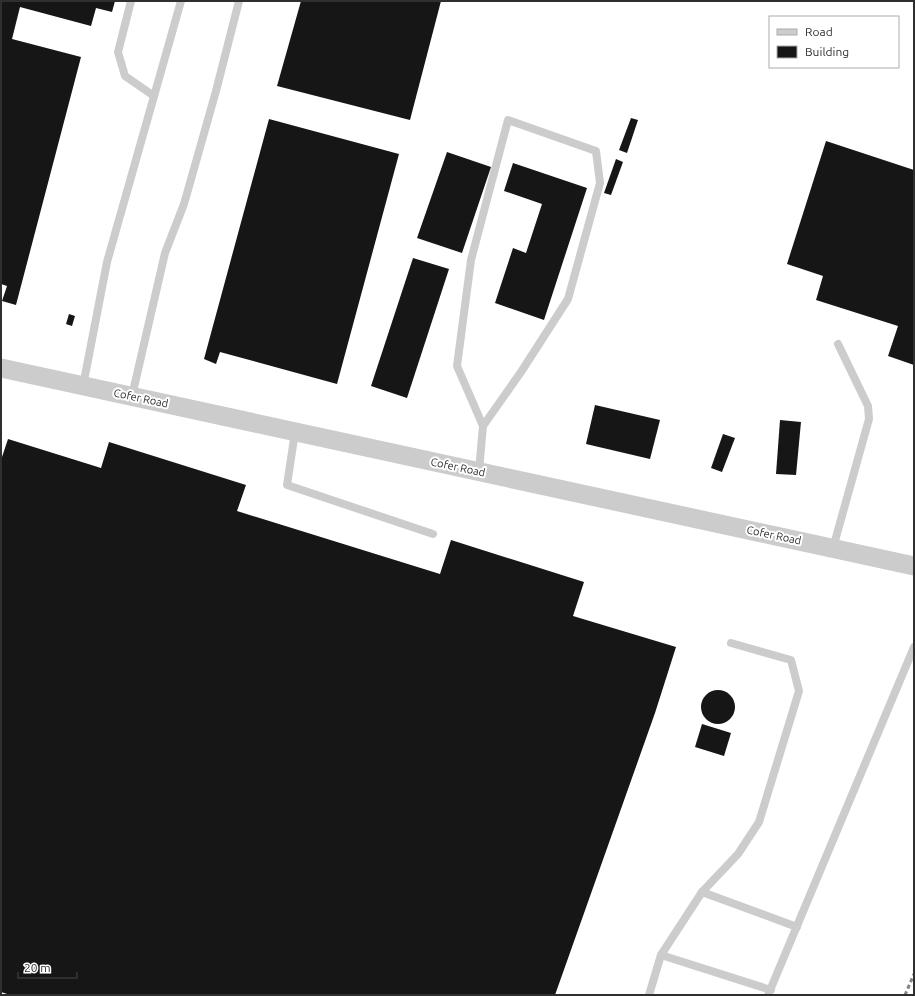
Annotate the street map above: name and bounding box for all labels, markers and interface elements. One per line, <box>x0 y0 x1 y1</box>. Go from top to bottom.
legend <box>769 16 899 68</box>
text: Road <box>805 25 833 38</box>
text: Building <box>805 45 849 58</box>
street label: Cofer Road <box>113 386 169 410</box>
street label: Cofer Road <box>430 455 486 479</box>
street label: Cofer Road <box>746 523 802 547</box>
scale bar <box>18 954 77 980</box>
text: 20 m <box>24 961 51 974</box>

